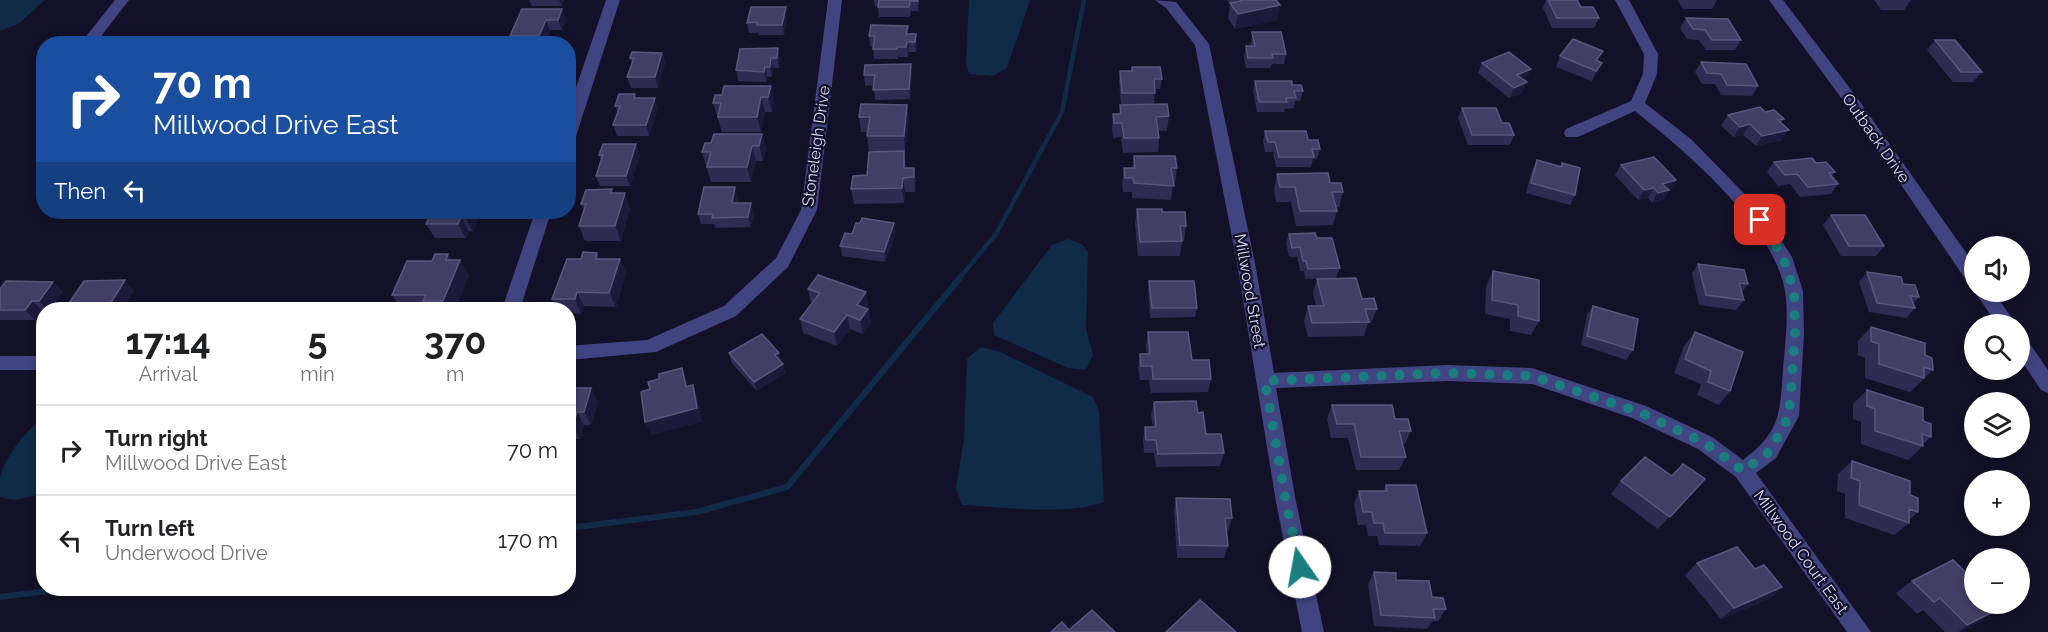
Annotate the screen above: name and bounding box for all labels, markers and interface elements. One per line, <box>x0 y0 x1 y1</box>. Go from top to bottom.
text: 70 m <box>153 59 252 108</box>
icon: right <box>54 60 132 138</box>
street label: Stoneleigh Drive <box>798 84 834 208</box>
street label: Outback Drive <box>1838 90 1914 186</box>
text: Millwood Drive East <box>153 109 399 140</box>
icon: left <box>118 174 151 207</box>
text: Then <box>54 178 106 204</box>
pin <box>1734 194 1785 245</box>
icon: arrive <box>1743 203 1776 236</box>
street label: Millwood Street <box>1231 232 1270 350</box>
map controls <box>1964 236 2030 614</box>
button: sound <box>1964 236 2030 302</box>
button: search <box>1964 314 2030 380</box>
text: 17:14 <box>125 320 211 362</box>
text: 5 <box>307 320 327 362</box>
text: 370 <box>424 320 486 362</box>
text: Arrival <box>139 362 197 386</box>
text: min <box>300 362 335 386</box>
text: m <box>446 362 464 386</box>
button: layers <box>1964 392 2030 458</box>
text: Turn right <box>105 425 208 451</box>
icon: right <box>54 434 87 467</box>
text: 70 m <box>507 437 558 463</box>
text: Millwood Drive East <box>105 451 287 475</box>
button: + <box>1964 470 2030 536</box>
street label: Millwood Court East <box>1750 486 1853 618</box>
text: Turn left <box>105 515 195 541</box>
icon: left <box>54 524 87 557</box>
text: 170 m <box>498 527 558 553</box>
position arrow <box>1268 535 1332 599</box>
text: Underwood Drive <box>105 541 268 565</box>
button: − <box>1964 548 2030 614</box>

